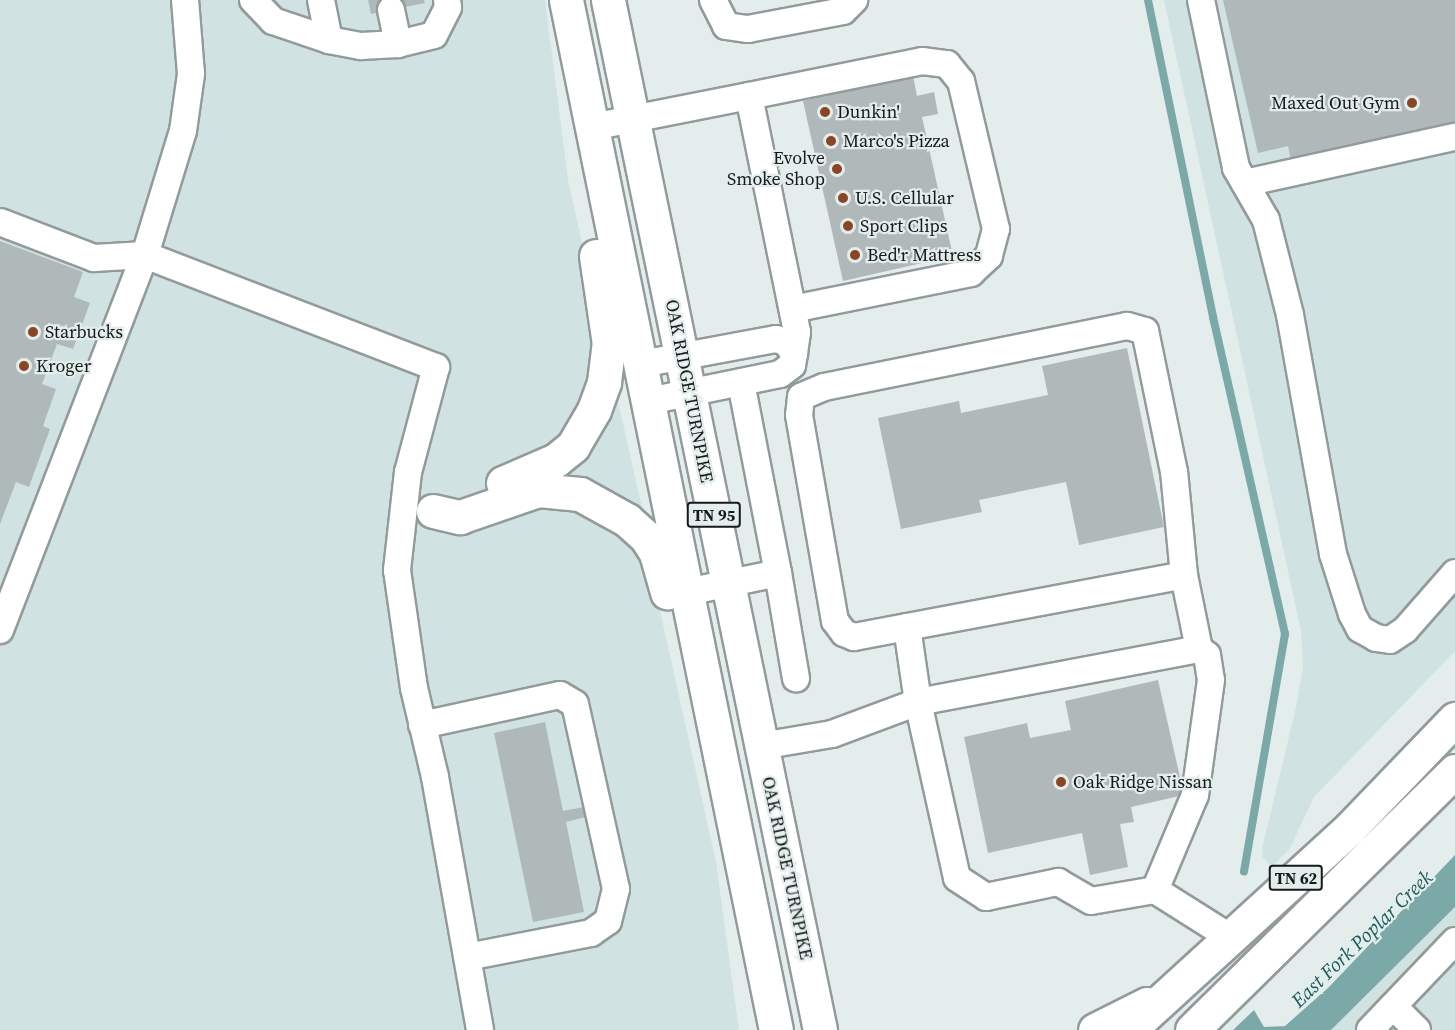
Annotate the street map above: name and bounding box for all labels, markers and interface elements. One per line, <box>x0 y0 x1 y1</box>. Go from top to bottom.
place label: Maxed Out Gym <box>1271 92 1400 114</box>
marker: Maxed Out Gym <box>1405 96 1419 110</box>
place label: Dunkin' <box>837 101 900 123</box>
marker: Dunkin' <box>818 105 832 119</box>
place label: Marco's Pizza <box>843 130 950 152</box>
marker: Marco's Pizza <box>824 134 838 148</box>
place label: Evolve Smoke Shop <box>727 148 825 190</box>
marker: Evolve Smoke Shop <box>830 162 844 176</box>
place label: U.S. Cellular <box>855 187 954 209</box>
marker: U.S. Cellular <box>836 191 850 205</box>
place label: Sport Clips <box>860 215 948 237</box>
marker: Sport Clips <box>841 219 855 233</box>
place label: Bed'r Mattress <box>867 244 981 266</box>
marker: Bed'r Mattress <box>848 248 862 262</box>
street label: OAK RIDGE TURNPIKE <box>661 297 717 485</box>
place label: Starbucks <box>45 321 123 343</box>
marker: Starbucks <box>26 325 40 339</box>
place label: Kroger <box>36 355 91 377</box>
marker: Kroger <box>17 359 31 373</box>
road number: TN 95 <box>686 502 742 528</box>
place label: Oak Ridge Nissan <box>1073 771 1213 793</box>
street label: OAK RIDGE TURNPIKE <box>757 774 817 962</box>
marker: Oak Ridge Nissan <box>1054 775 1068 789</box>
road number: TN 62 <box>1268 865 1324 891</box>
water label: East Fork Poplar Creek <box>1286 865 1438 1013</box>

